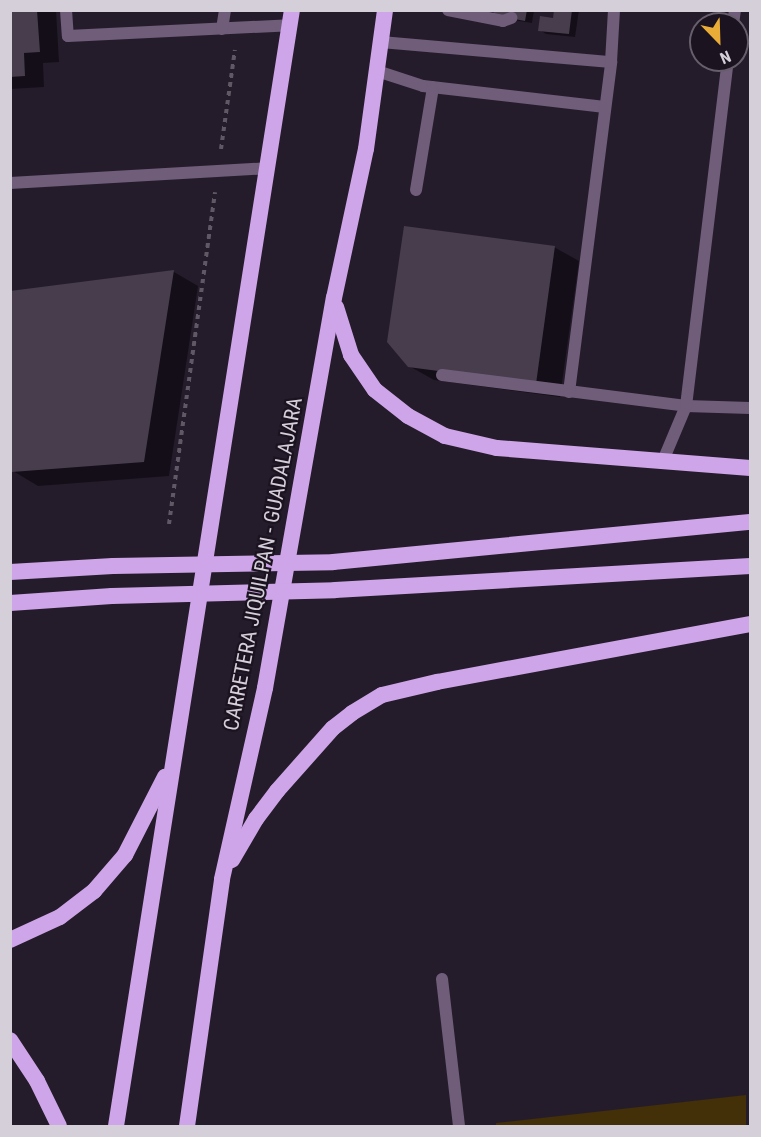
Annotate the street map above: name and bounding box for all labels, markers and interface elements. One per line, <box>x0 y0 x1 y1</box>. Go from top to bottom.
north arrow <box>689 12 749 72</box>
text: N <box>717 47 734 68</box>
street label: CARRETERA JIQUILPAN - GUADALAJARA <box>218 395 308 733</box>

